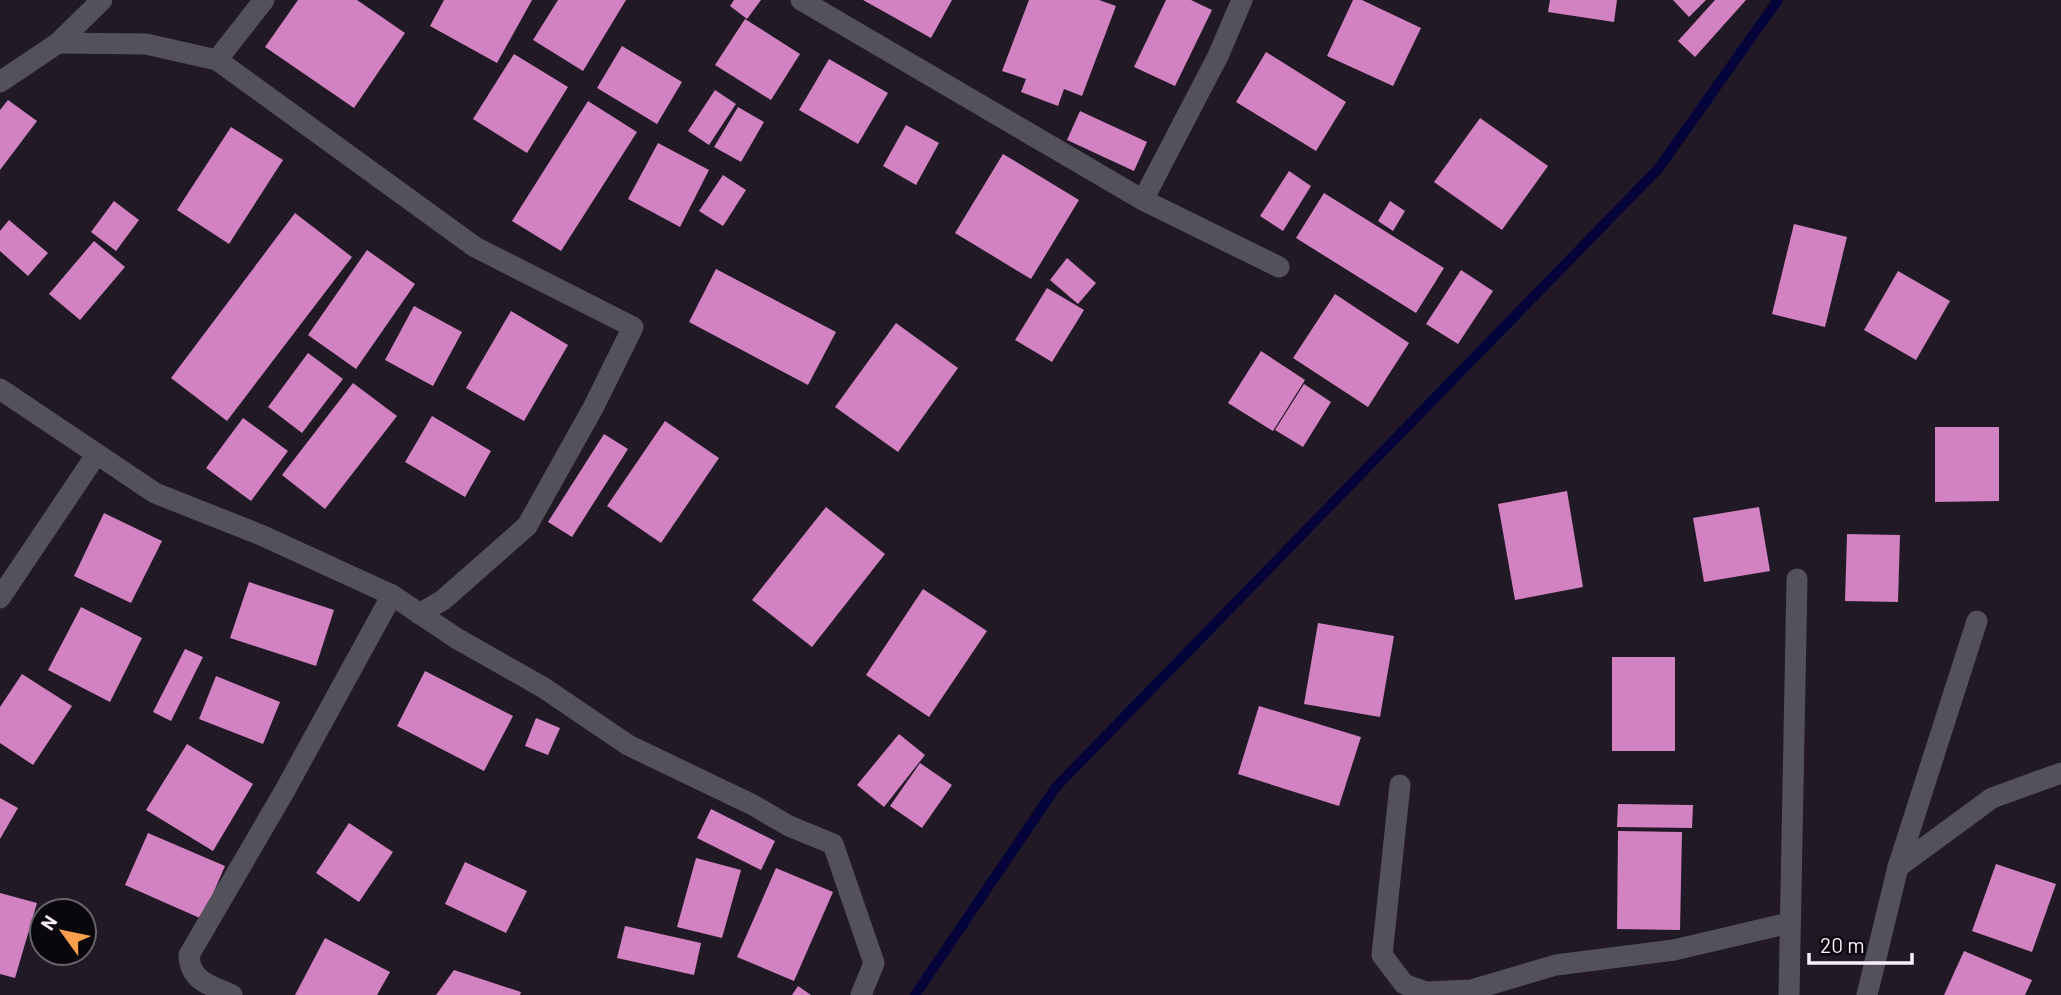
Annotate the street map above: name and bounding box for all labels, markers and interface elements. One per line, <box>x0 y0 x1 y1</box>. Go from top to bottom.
north arrow <box>28 897 98 967</box>
text: N <box>35 911 61 934</box>
scale bar <box>1809 922 1912 966</box>
text: 20 m <box>1820 932 1865 957</box>

